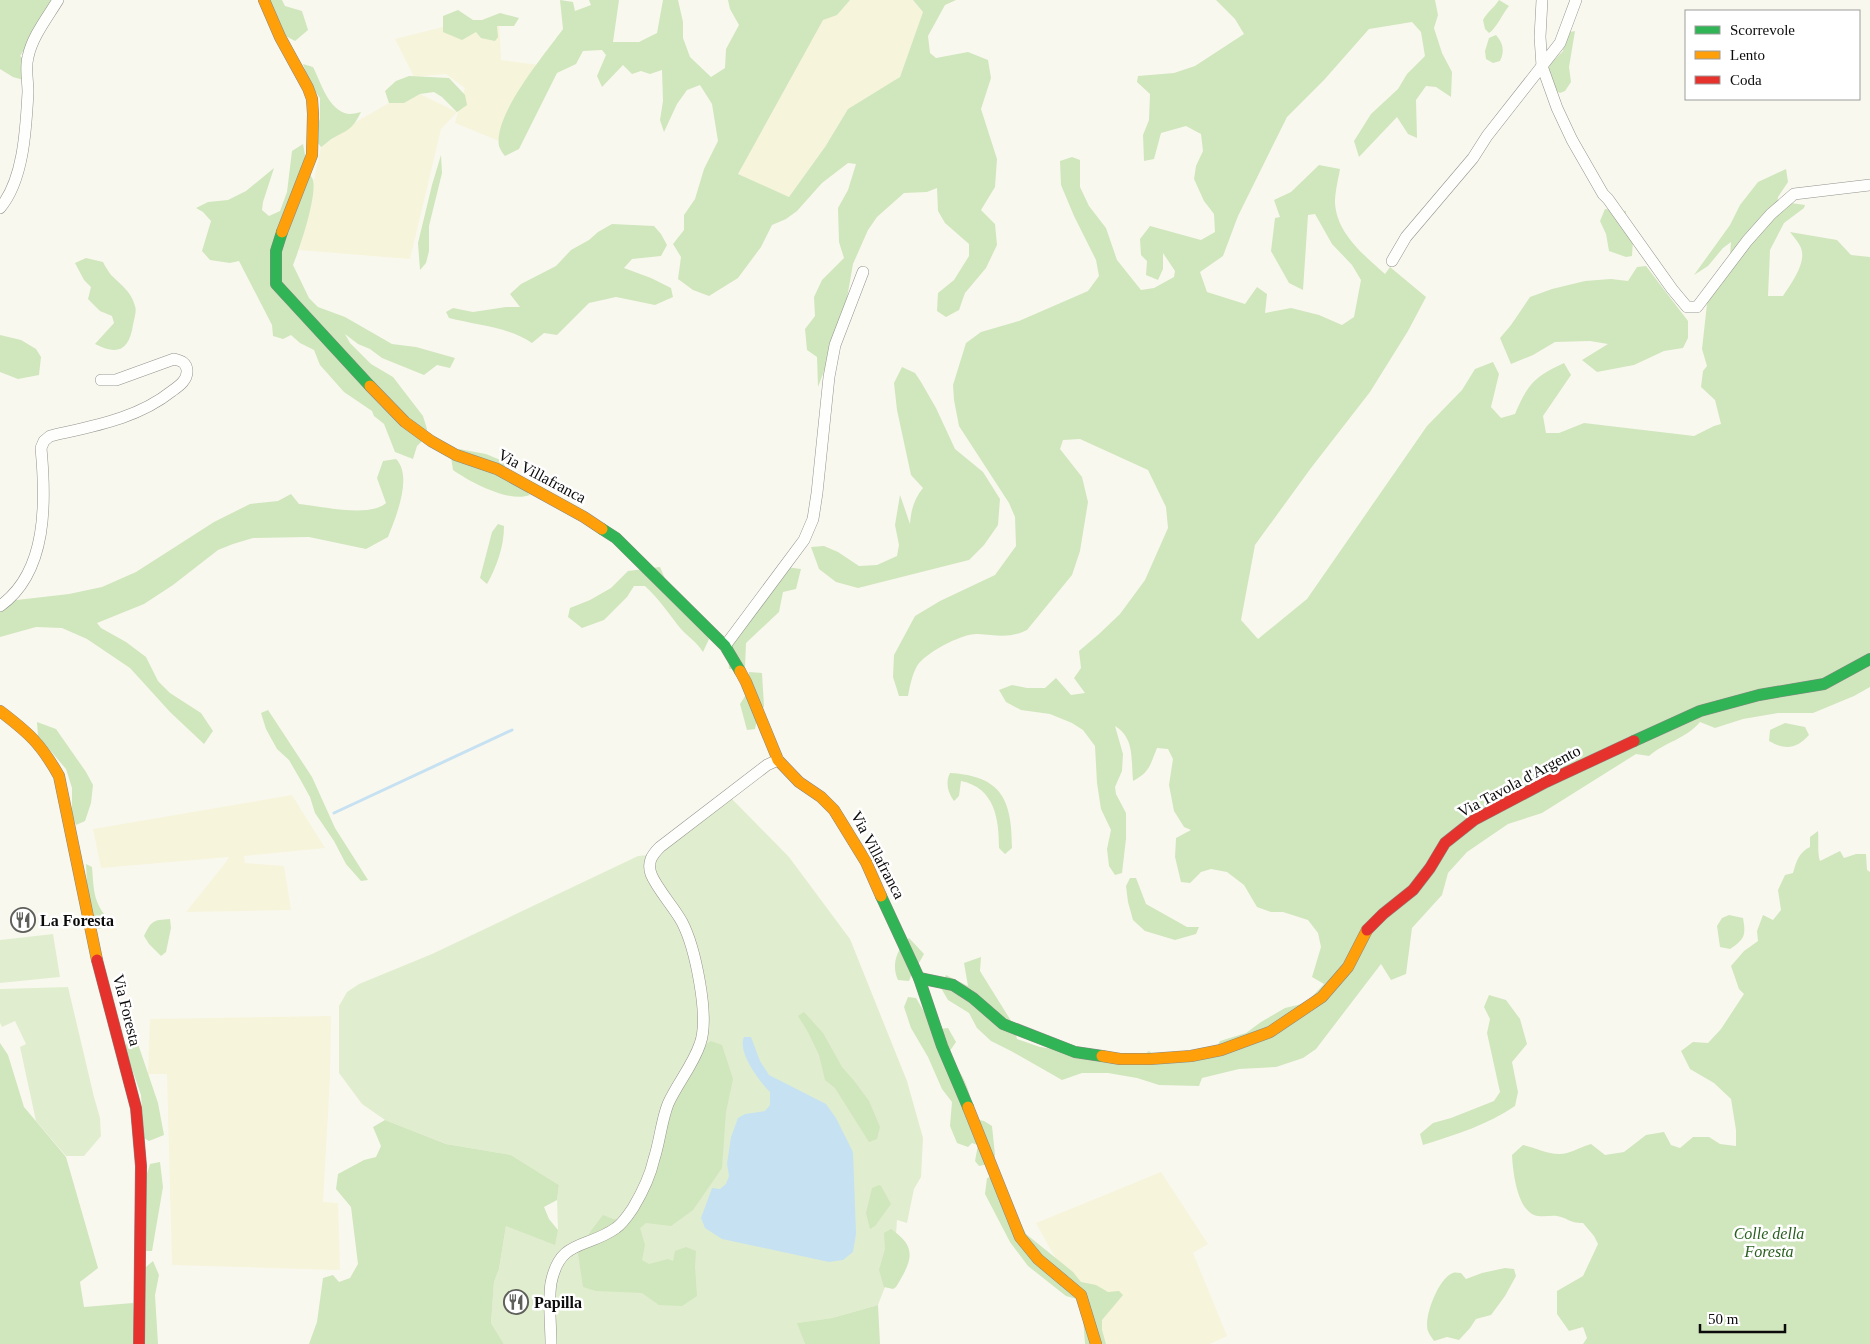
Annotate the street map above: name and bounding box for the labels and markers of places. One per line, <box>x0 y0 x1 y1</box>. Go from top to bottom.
restaurant icon: La Foresta <box>10 907 36 933</box>
place label: La Foresta <box>40 912 114 929</box>
restaurant icon: Papilla <box>503 1289 529 1315</box>
place label: Papilla <box>534 1294 582 1312</box>

